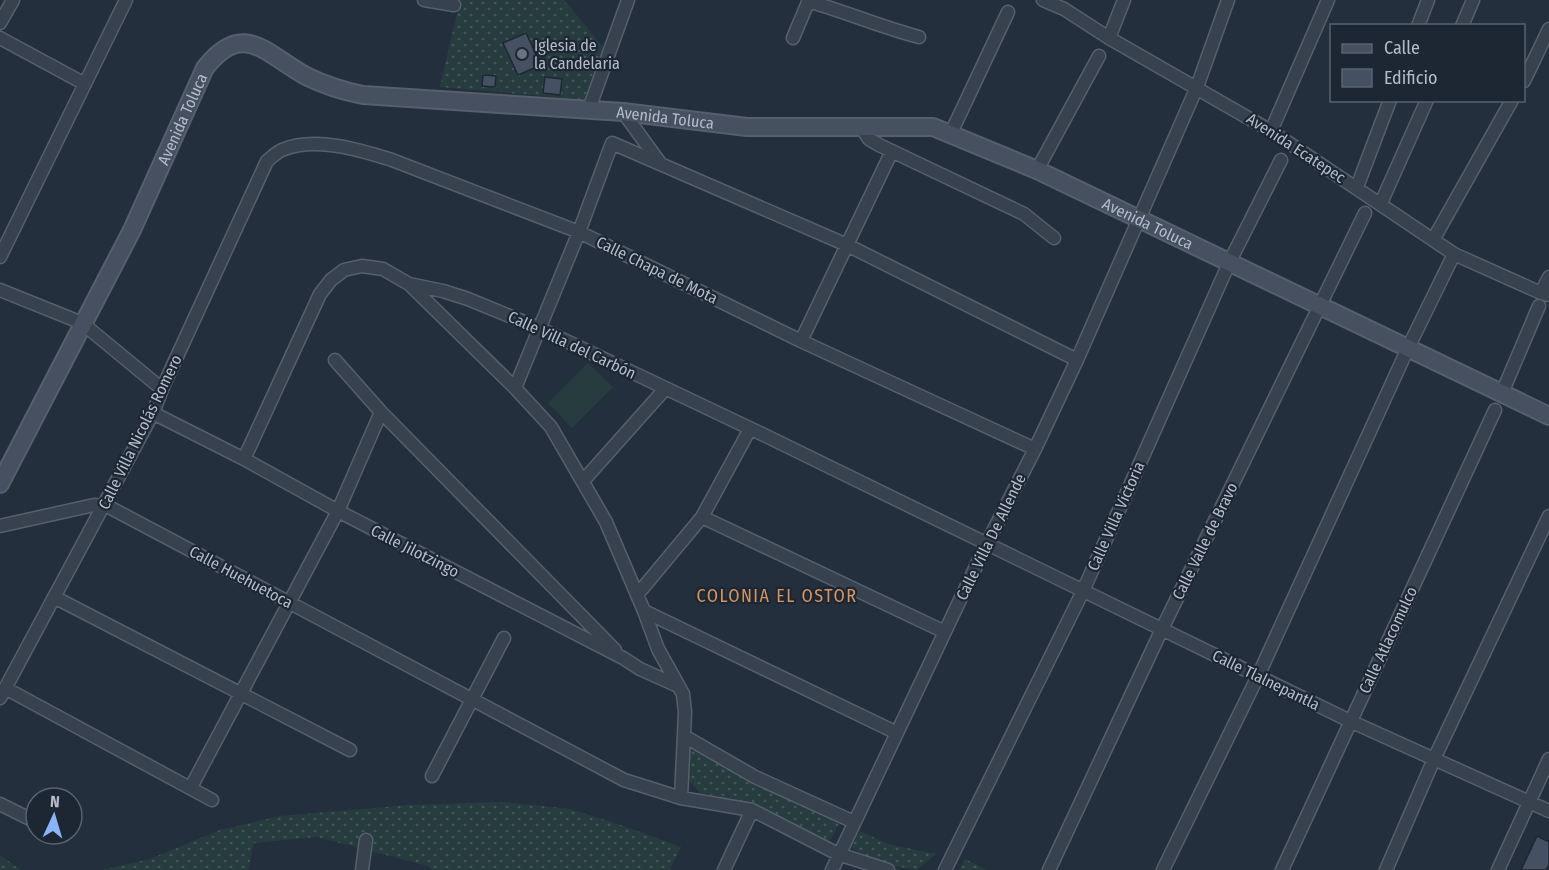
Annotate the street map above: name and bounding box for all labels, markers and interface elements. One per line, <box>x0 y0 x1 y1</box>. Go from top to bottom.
legend <box>1330 24 1525 102</box>
place label: Iglesia de la Candelaria <box>534 36 620 73</box>
text: Calle <box>1384 37 1420 59</box>
marker: Iglesia de la Candelaria <box>515 47 529 61</box>
text: Edificio <box>1384 67 1437 89</box>
street label: Avenida Toluca <box>153 70 211 168</box>
street label: Avenida Toluca <box>616 102 715 132</box>
street label: Avenida Ecatepec <box>1243 109 1349 187</box>
street label: Avenida Toluca <box>1100 193 1196 253</box>
street label: Calle Chapa de Mota <box>593 232 721 308</box>
street label: Calle Villa del Carbón <box>505 307 639 383</box>
street label: Calle Villa Nicolás Romero <box>94 352 186 512</box>
street label: Calle Villa Victoria <box>1083 458 1149 574</box>
street label: Calle Villa De Allende <box>952 471 1030 603</box>
street label: Calle Valle de Bravo <box>1168 479 1242 603</box>
street label: Calle Jilotzingo <box>368 521 462 581</box>
street label: Calle Huehuetoca <box>186 542 296 612</box>
street label: Calle Atlacomulco <box>1355 583 1421 697</box>
district label: COLONIA EL OSTOR <box>696 585 858 607</box>
street label: Calle Tlalnepantla <box>1209 646 1323 714</box>
north arrow <box>24 786 84 846</box>
text: N <box>50 792 60 811</box>

